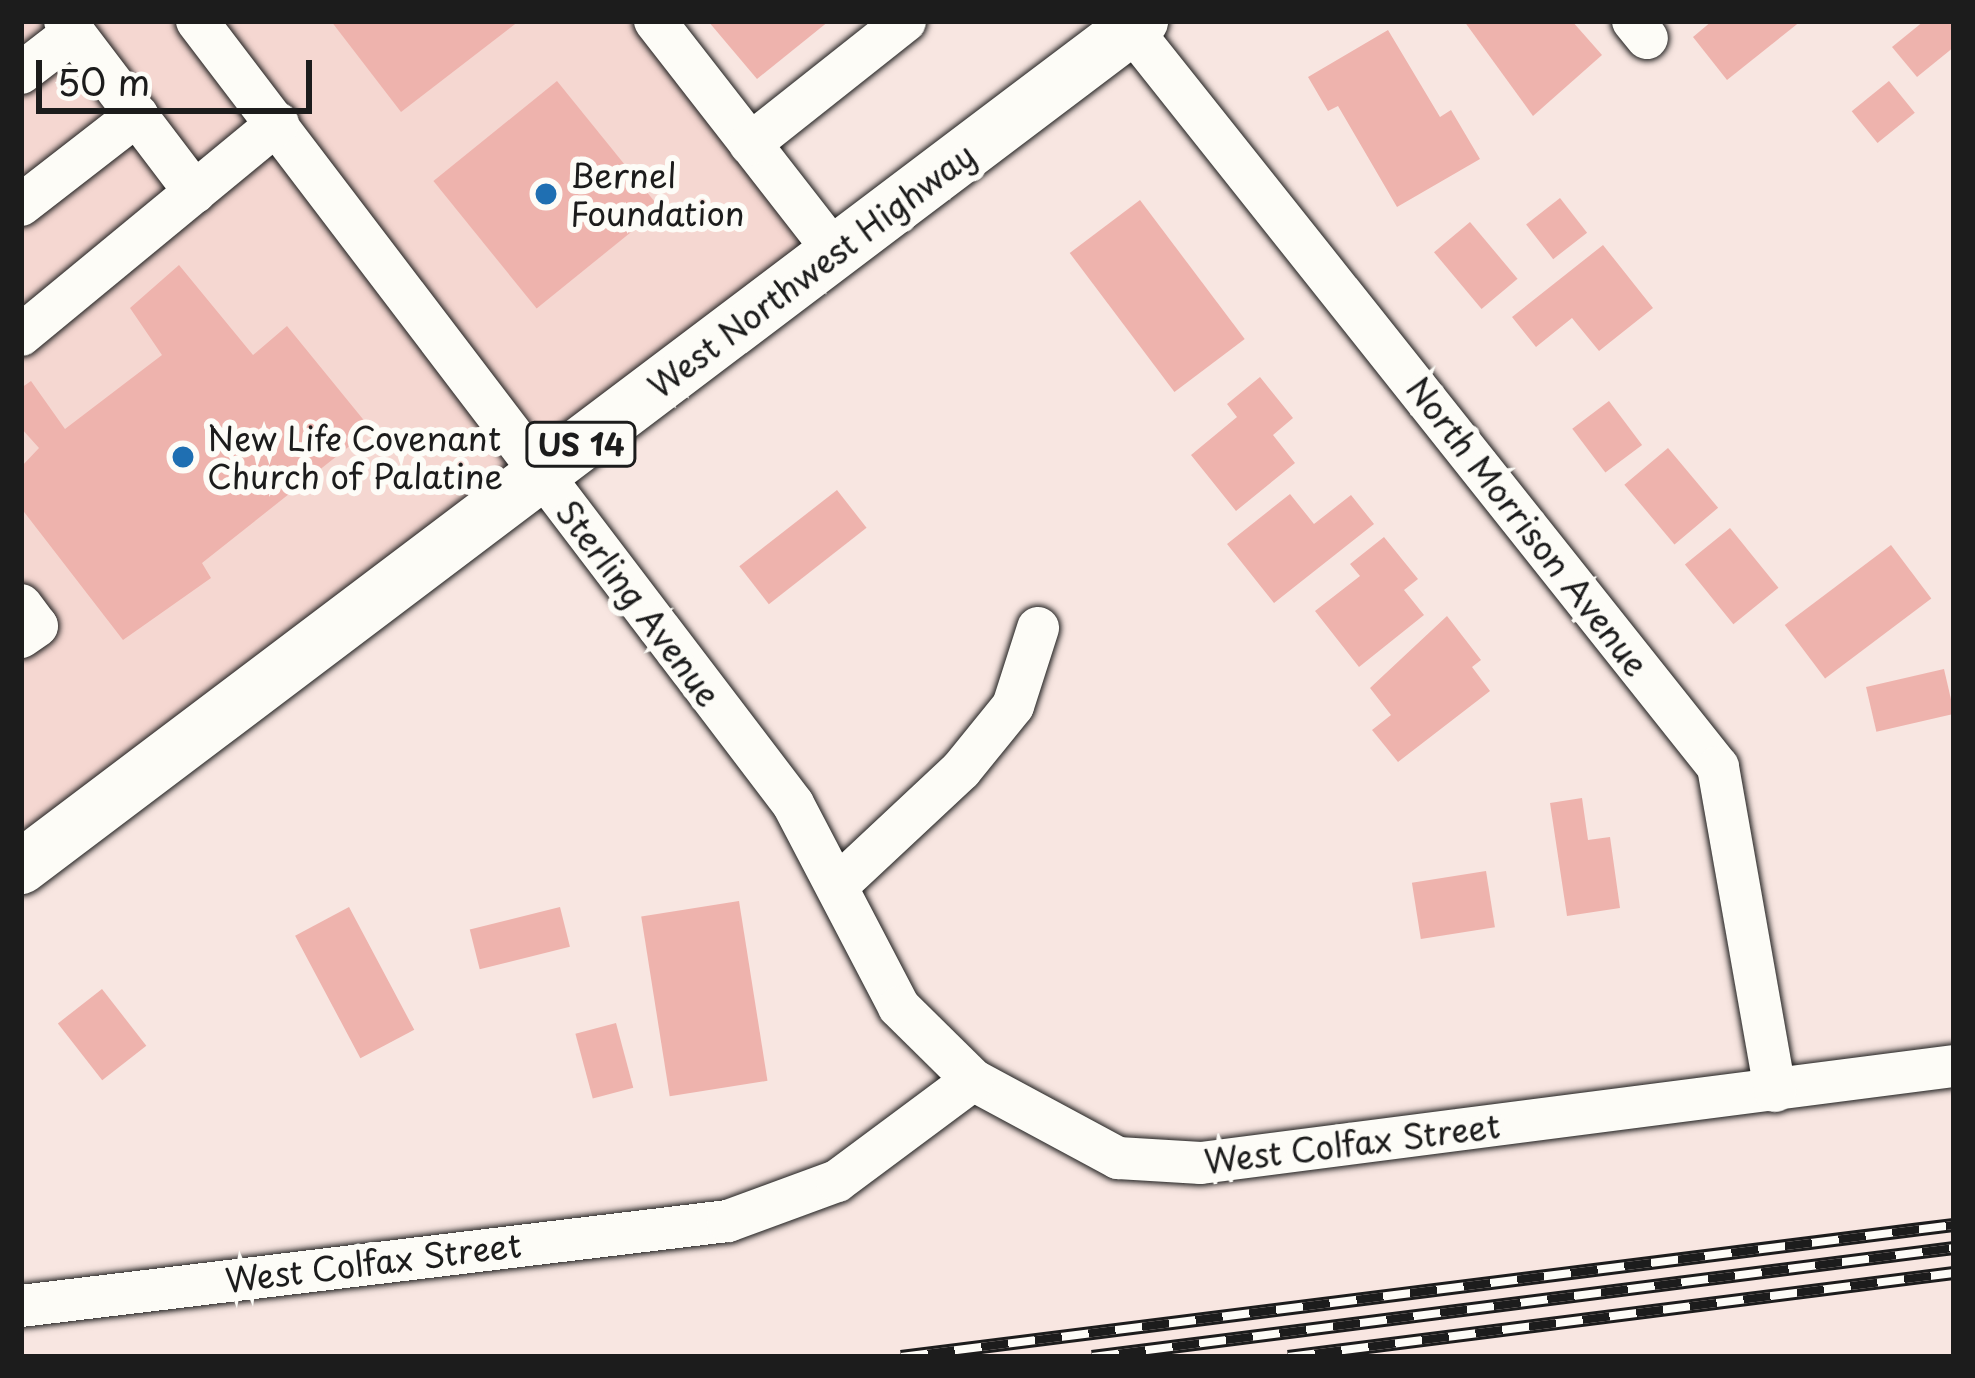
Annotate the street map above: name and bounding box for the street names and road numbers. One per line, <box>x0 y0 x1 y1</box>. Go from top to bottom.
street label: West Northwest Highway <box>639 134 983 406</box>
street label: North Morrison Avenue <box>1399 369 1657 683</box>
road number: US 14 <box>524 420 638 468</box>
street label: Sterling Avenue <box>549 493 729 713</box>
street label: West Colfax Street <box>1200 1105 1504 1181</box>
street label: West Colfax Street <box>221 1224 525 1300</box>

